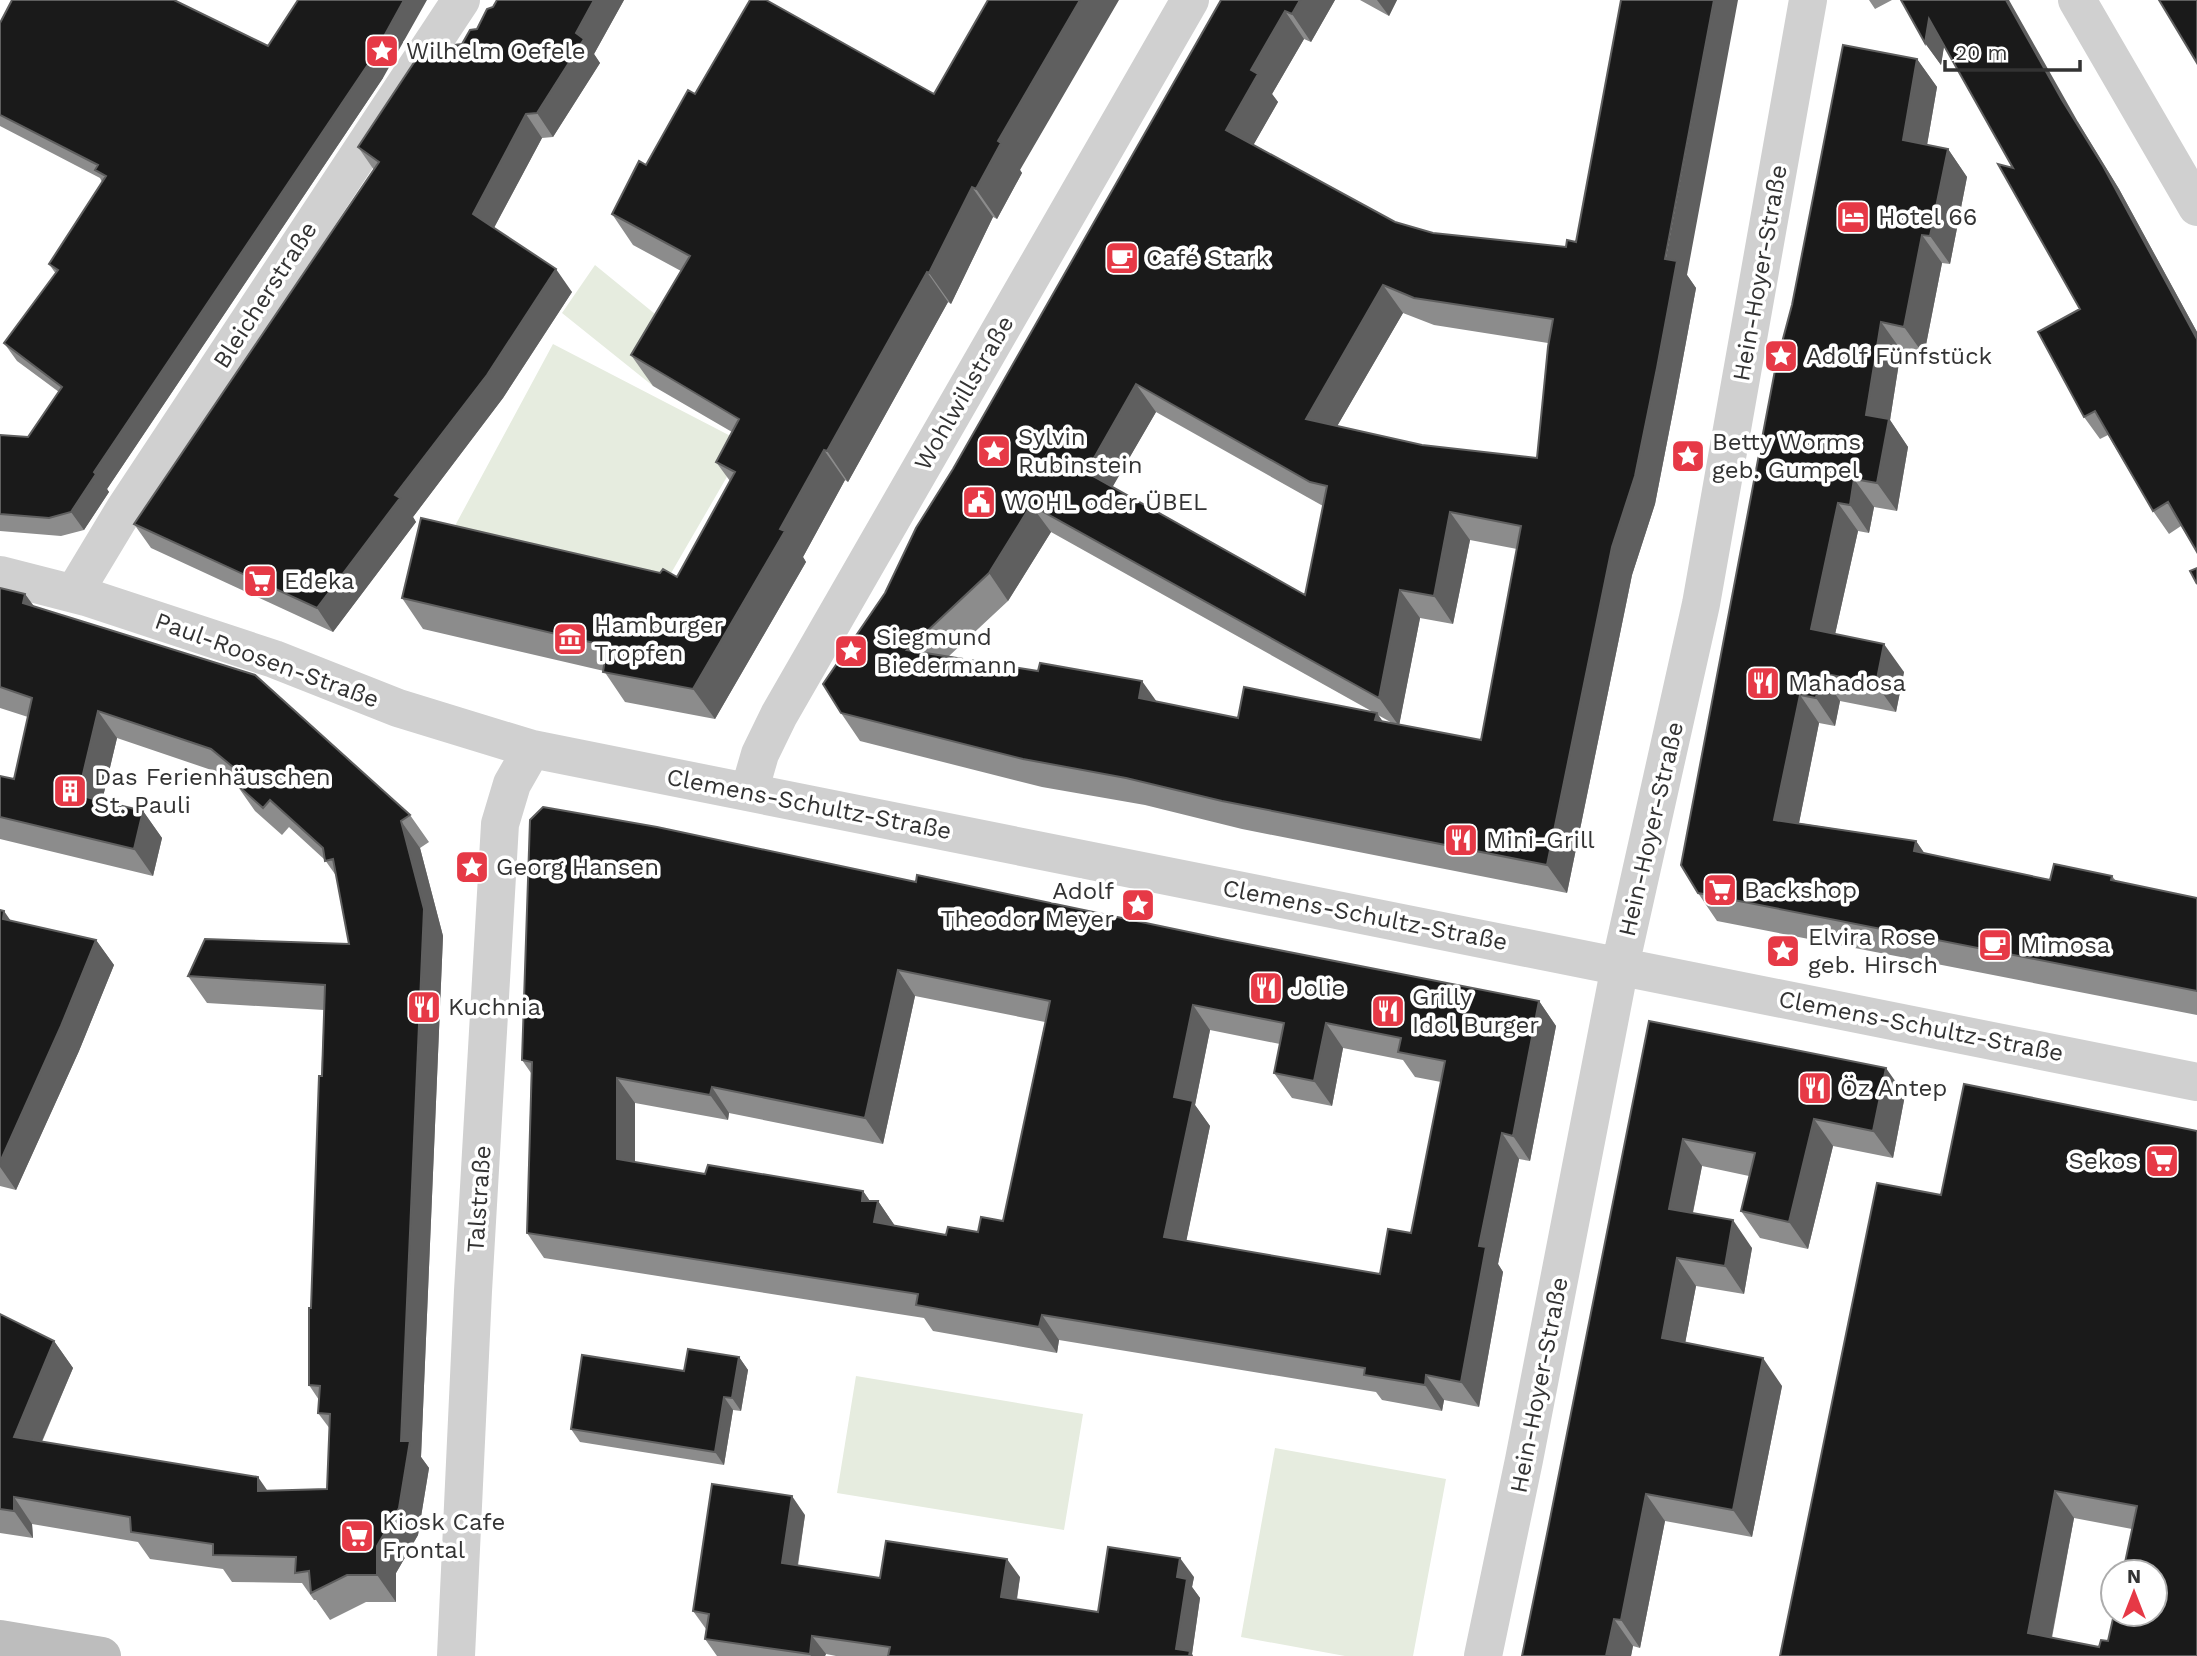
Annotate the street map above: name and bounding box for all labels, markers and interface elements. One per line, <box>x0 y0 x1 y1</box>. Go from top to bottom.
scale bar <box>1945 28 2080 72</box>
place icon: Wilhelm Oefele <box>363 32 401 70</box>
place label: Wilhelm Oefele <box>406 37 586 65</box>
text: 20 m <box>1955 40 2007 65</box>
street label: Hein-Hoyer-Straße <box>1727 163 1793 383</box>
hotel icon: Hotel 66 <box>1834 198 1872 236</box>
place label: Hotel 66 <box>1878 203 1977 231</box>
street label: Bleicherstraße <box>207 216 323 374</box>
cafe icon: Café Stark <box>1103 239 1141 277</box>
place label: Café Stark <box>1146 244 1270 272</box>
street label: Wohlwillstraße <box>908 311 1020 475</box>
place icon: Adolf Fünfstück <box>1762 337 1800 375</box>
place label: Adolf Fünfstück <box>1806 342 1993 370</box>
place label: Sylvin Rubinstein <box>1018 423 1143 479</box>
place label: Betty Worms geb. Gumpel <box>1712 428 1861 484</box>
place icon: Sylvin Rubinstein <box>975 432 1013 470</box>
place icon: Betty Worms geb. Gumpel <box>1669 437 1707 475</box>
public building icon: WOHL oder ÜBEL <box>960 483 998 521</box>
place label: WOHL oder ÜBEL <box>1004 488 1207 516</box>
supermarket icon: Edeka <box>241 562 279 600</box>
place label: Edeka <box>284 567 355 595</box>
street label: Paul-Roosen-Straße <box>151 606 383 714</box>
place label: Hamburger Tropfen <box>594 611 724 667</box>
museum icon: Hamburger Tropfen <box>551 620 589 658</box>
place label: Siegmund Biedermann <box>876 623 1017 679</box>
place icon: Siegmund Biedermann <box>832 632 870 670</box>
restaurant icon: Mahadosa <box>1744 664 1782 702</box>
place label: Mahadosa <box>1788 669 1906 697</box>
street label: Hein-Hoyer-Straße <box>1613 719 1689 939</box>
place label: Das Ferienhäuschen St. Pauli <box>94 763 331 819</box>
street label: Clemens-Schultz-Straße <box>664 763 954 845</box>
building icon: Das Ferienhäuschen St. Pauli <box>51 772 89 810</box>
restaurant icon: Mini-Grill <box>1442 821 1480 859</box>
place label: Mini-Grill <box>1486 826 1595 854</box>
place icon: Georg Hansen <box>453 848 491 886</box>
place label: Georg Hansen <box>496 853 659 881</box>
supermarket icon: Backshop <box>1701 871 1739 909</box>
street label: Clemens-Schultz-Straße <box>1220 874 1510 956</box>
place label: Backshop <box>1744 876 1857 904</box>
place label: Adolf Theodor Meyer <box>940 877 1115 933</box>
place icon: Adolf Theodor Meyer <box>1119 886 1157 924</box>
place label: Elvira Rose geb. Hirsch <box>1808 923 1938 979</box>
cafe icon: Mimosa <box>1976 926 2014 964</box>
place label: Mimosa <box>2020 931 2110 959</box>
place icon: Elvira Rose geb. Hirsch <box>1764 932 1802 970</box>
restaurant icon: Jolie <box>1247 969 1285 1007</box>
place label: Jolie <box>1290 974 1345 1002</box>
place label: Grilly Idol Burger <box>1412 983 1539 1039</box>
street label: Clemens-Schultz-Straße <box>1776 985 2066 1067</box>
restaurant icon: Kuchnia <box>405 988 443 1026</box>
restaurant icon: Grilly Idol Burger <box>1369 992 1407 1030</box>
place label: Kuchnia <box>448 993 541 1021</box>
restaurant icon: Öz Antep <box>1796 1069 1834 1107</box>
place label: Öz Antep <box>1840 1074 1947 1102</box>
supermarket icon: Sekos <box>2143 1142 2181 1180</box>
street label: Talstraße <box>461 1144 497 1254</box>
place label: Sekos <box>2069 1147 2138 1175</box>
street label: Hein-Hoyer-Straße <box>1504 1275 1574 1495</box>
place label: Kiosk Cafe Frontal <box>382 1508 505 1564</box>
supermarket icon: Kiosk Cafe Frontal <box>338 1517 376 1555</box>
north arrow <box>2099 1558 2169 1628</box>
text: N <box>2127 1565 2141 1588</box>

